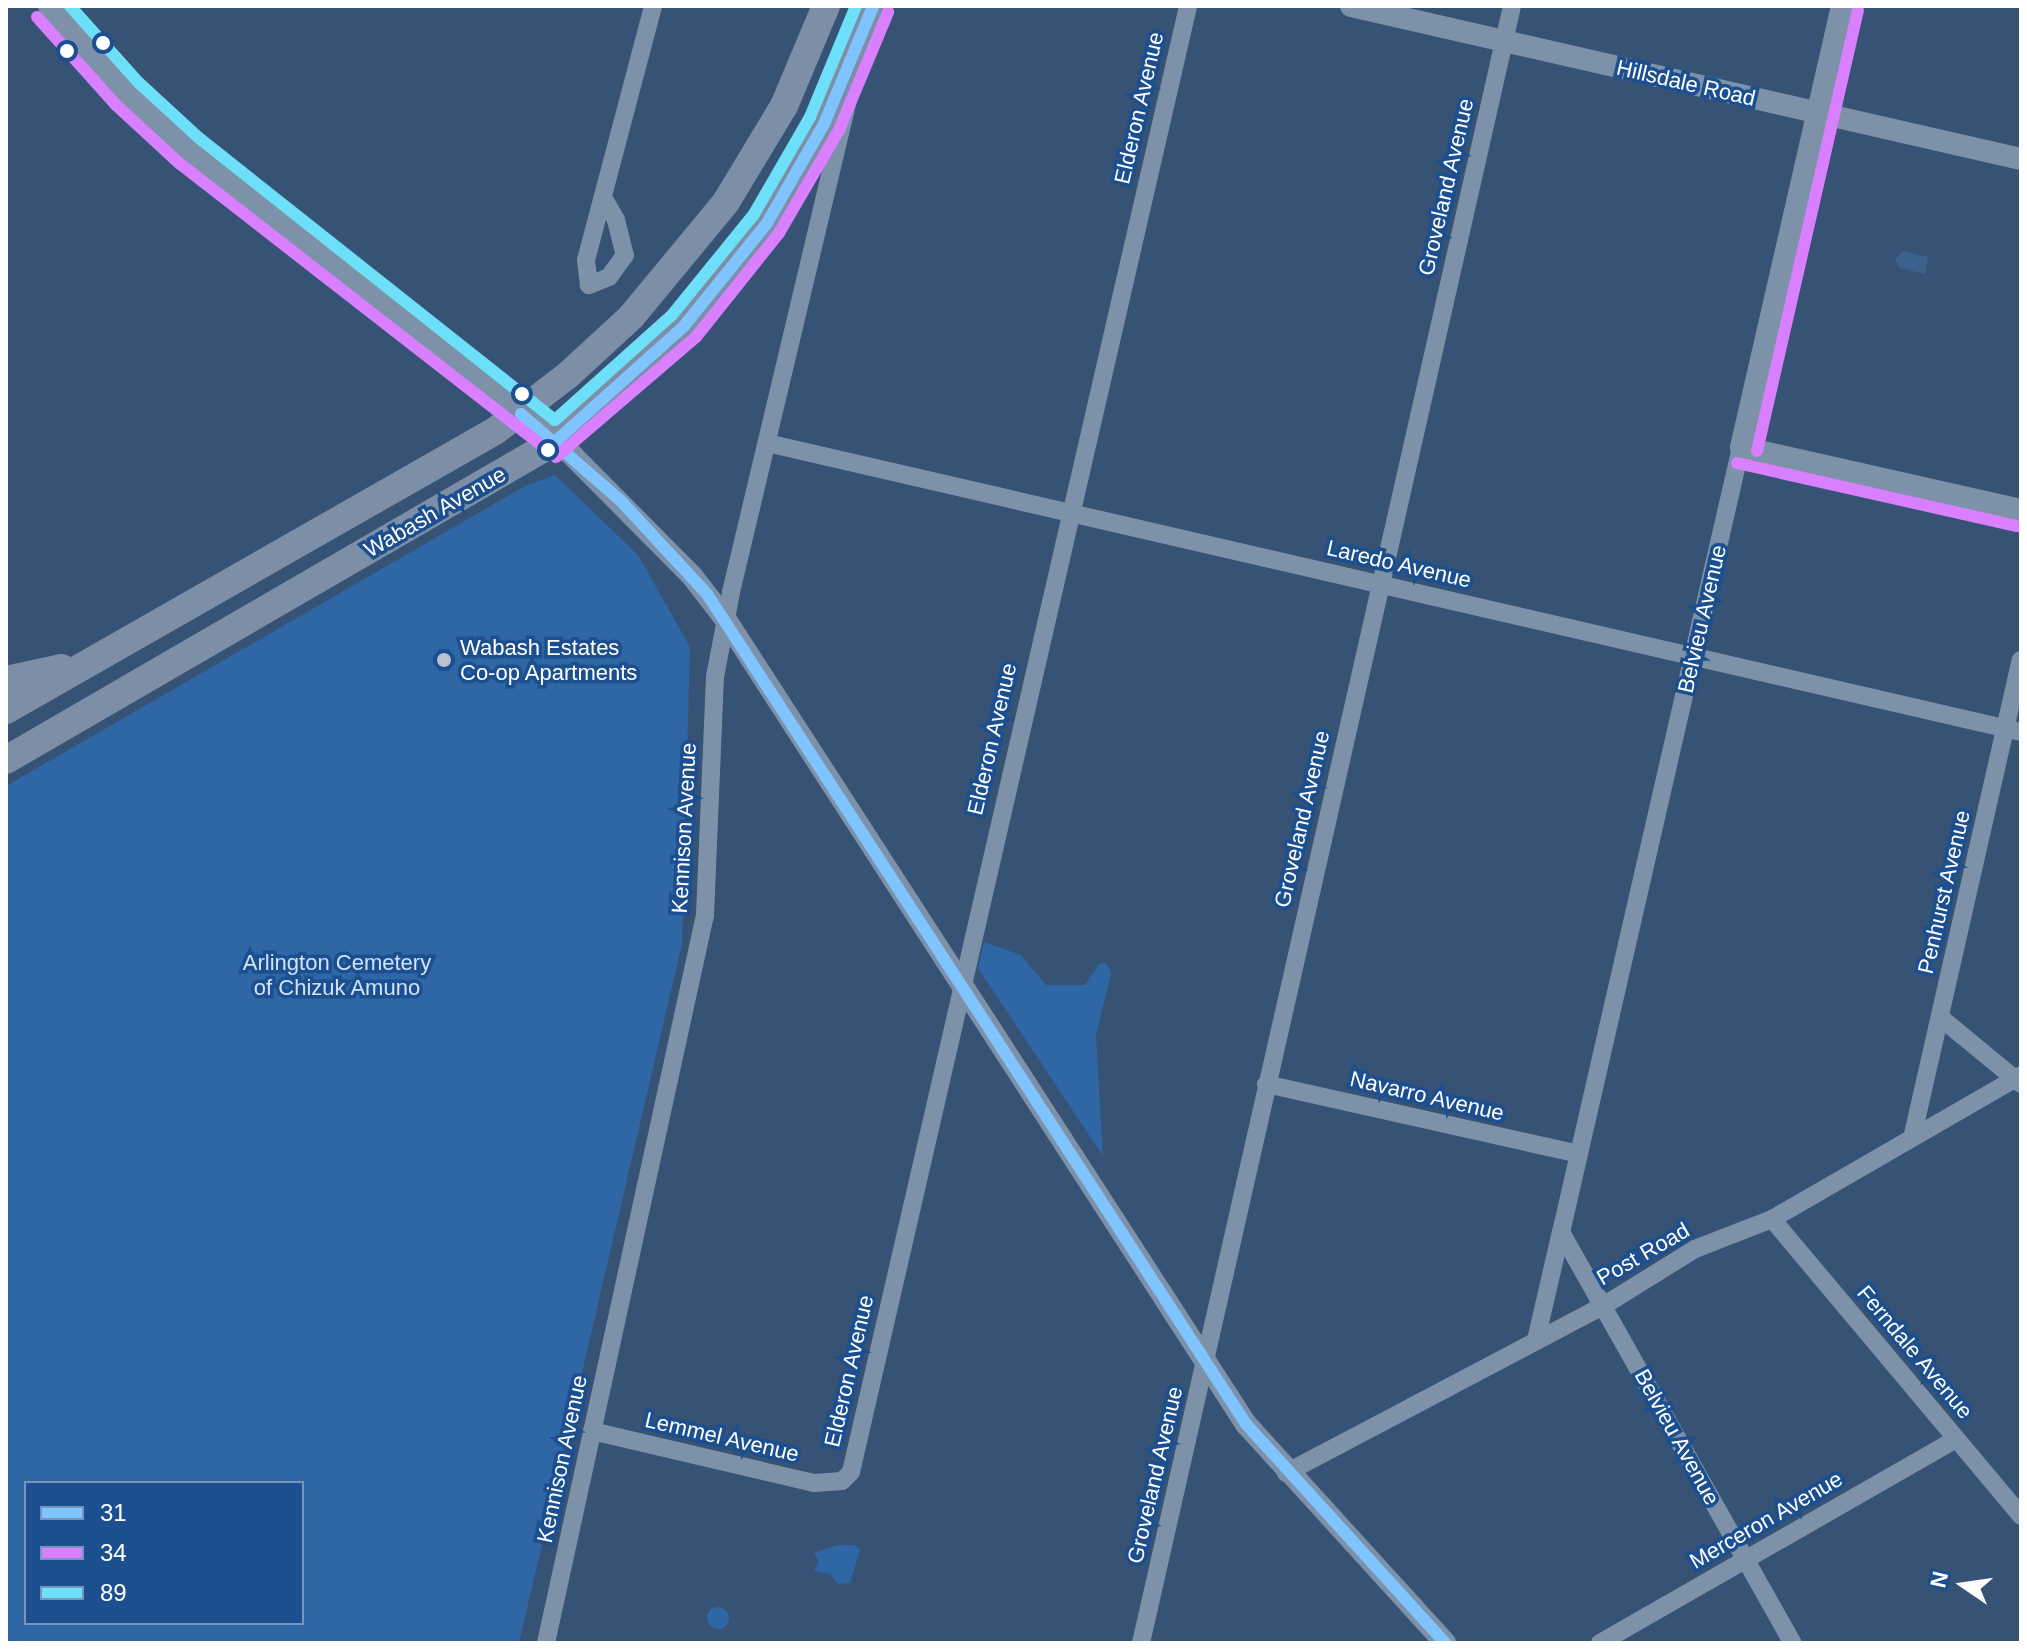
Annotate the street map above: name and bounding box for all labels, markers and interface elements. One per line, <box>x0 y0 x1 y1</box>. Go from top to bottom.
street label: Elderon Avenue <box>1109 29 1169 187</box>
unlabelled marker <box>95 35 111 51</box>
unlabelled marker <box>59 43 75 59</box>
street label: Hillsdale Road <box>1614 54 1758 112</box>
street label: Groveland Avenue <box>1413 95 1479 279</box>
unlabelled marker <box>514 386 530 402</box>
unlabelled marker <box>540 442 556 458</box>
street label: Wabash Avenue <box>359 461 511 563</box>
street label: Laredo Avenue <box>1324 534 1474 594</box>
street label: Belvieu Avenue <box>1672 542 1732 696</box>
place label: Wabash Estates Co-op Apartments <box>460 634 639 686</box>
marker: Wabash Estates Co-op Apartments <box>435 651 453 669</box>
street label: Elderon Avenue <box>962 660 1022 818</box>
street label: Groveland Avenue <box>1269 727 1335 911</box>
street label: Kennison Avenue <box>666 741 702 915</box>
street label: Penhurst Avenue <box>1912 807 1976 977</box>
park label: Arlington Cemetery of Chizuk Amuno <box>243 949 431 1000</box>
street label: Navarro Avenue <box>1347 1065 1507 1127</box>
street label: Post Road <box>1592 1217 1694 1291</box>
street label: Ferndale Avenue <box>1851 1279 1979 1425</box>
street label: Elderon Avenue <box>819 1292 879 1450</box>
street label: Belvieu Avenue <box>1628 1364 1726 1510</box>
street label: Kennison Avenue <box>531 1372 593 1546</box>
street label: Groveland Avenue <box>1122 1383 1188 1567</box>
street label: Lemmel Avenue <box>642 1406 802 1468</box>
street label: Merceron Avenue <box>1684 1465 1848 1575</box>
legend <box>24 1481 304 1625</box>
text: 31 <box>100 1499 127 1526</box>
text: 34 <box>100 1539 127 1566</box>
north arrow <box>1923 1545 2003 1625</box>
text: N <box>1925 1569 1953 1590</box>
text: 89 <box>100 1579 127 1606</box>

